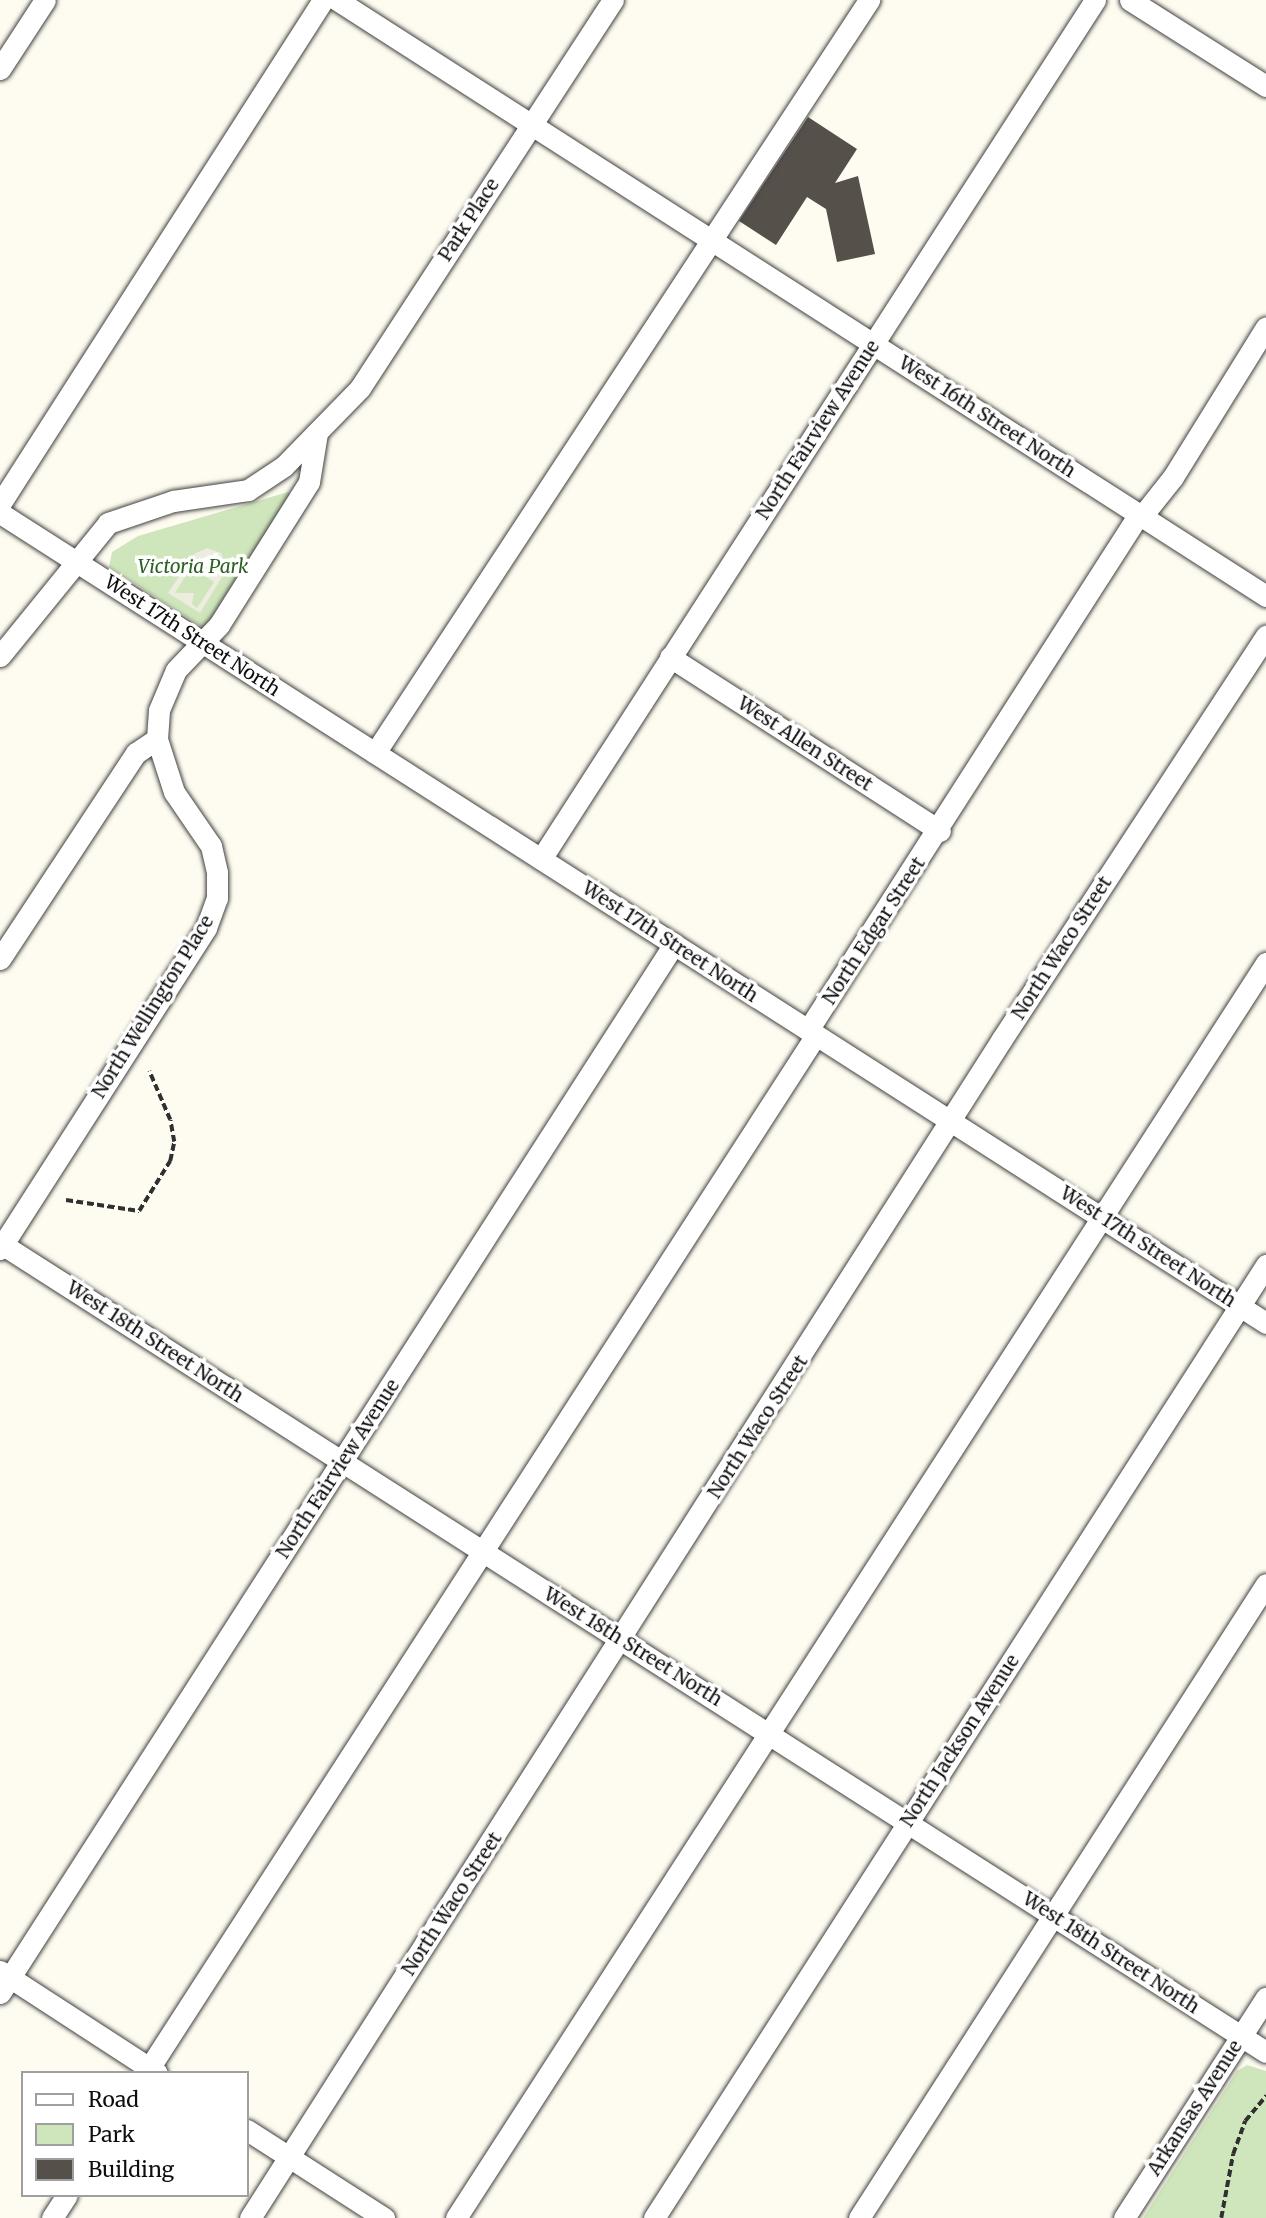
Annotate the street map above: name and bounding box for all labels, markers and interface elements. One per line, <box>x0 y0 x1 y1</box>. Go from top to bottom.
street label: Park Place <box>434 174 504 266</box>
street label: North Fairview Avenue <box>752 336 884 524</box>
street label: West 16th Street North <box>895 351 1079 483</box>
park label: Victoria Park <box>138 556 248 578</box>
street label: West 17th Street North <box>100 571 284 701</box>
street label: West Allen Street <box>733 692 877 796</box>
street label: North Edgar Street <box>818 853 930 1009</box>
street label: North Waco Street <box>1007 872 1117 1024</box>
street label: West 17th Street North <box>578 877 762 1007</box>
street label: North Wellington Place <box>87 911 219 1103</box>
street label: West 17th Street North <box>1056 1182 1240 1312</box>
street label: West 18th Street North <box>62 1276 248 1408</box>
street label: North Waco Street <box>703 1351 813 1503</box>
street label: North Fairview Avenue <box>272 1375 404 1563</box>
street label: West 18th Street North <box>540 1583 726 1711</box>
street label: North Jackson Avenue <box>896 1651 1024 1831</box>
street label: North Waco Street <box>397 1828 507 1980</box>
street label: West 18th Street North <box>1018 1887 1204 2019</box>
street label: Arkansas Avenue <box>1143 2036 1247 2180</box>
legend <box>21 2071 248 2197</box>
text: Road <box>88 2086 139 2113</box>
text: Park <box>88 2121 135 2148</box>
text: Building <box>88 2156 174 2183</box>

